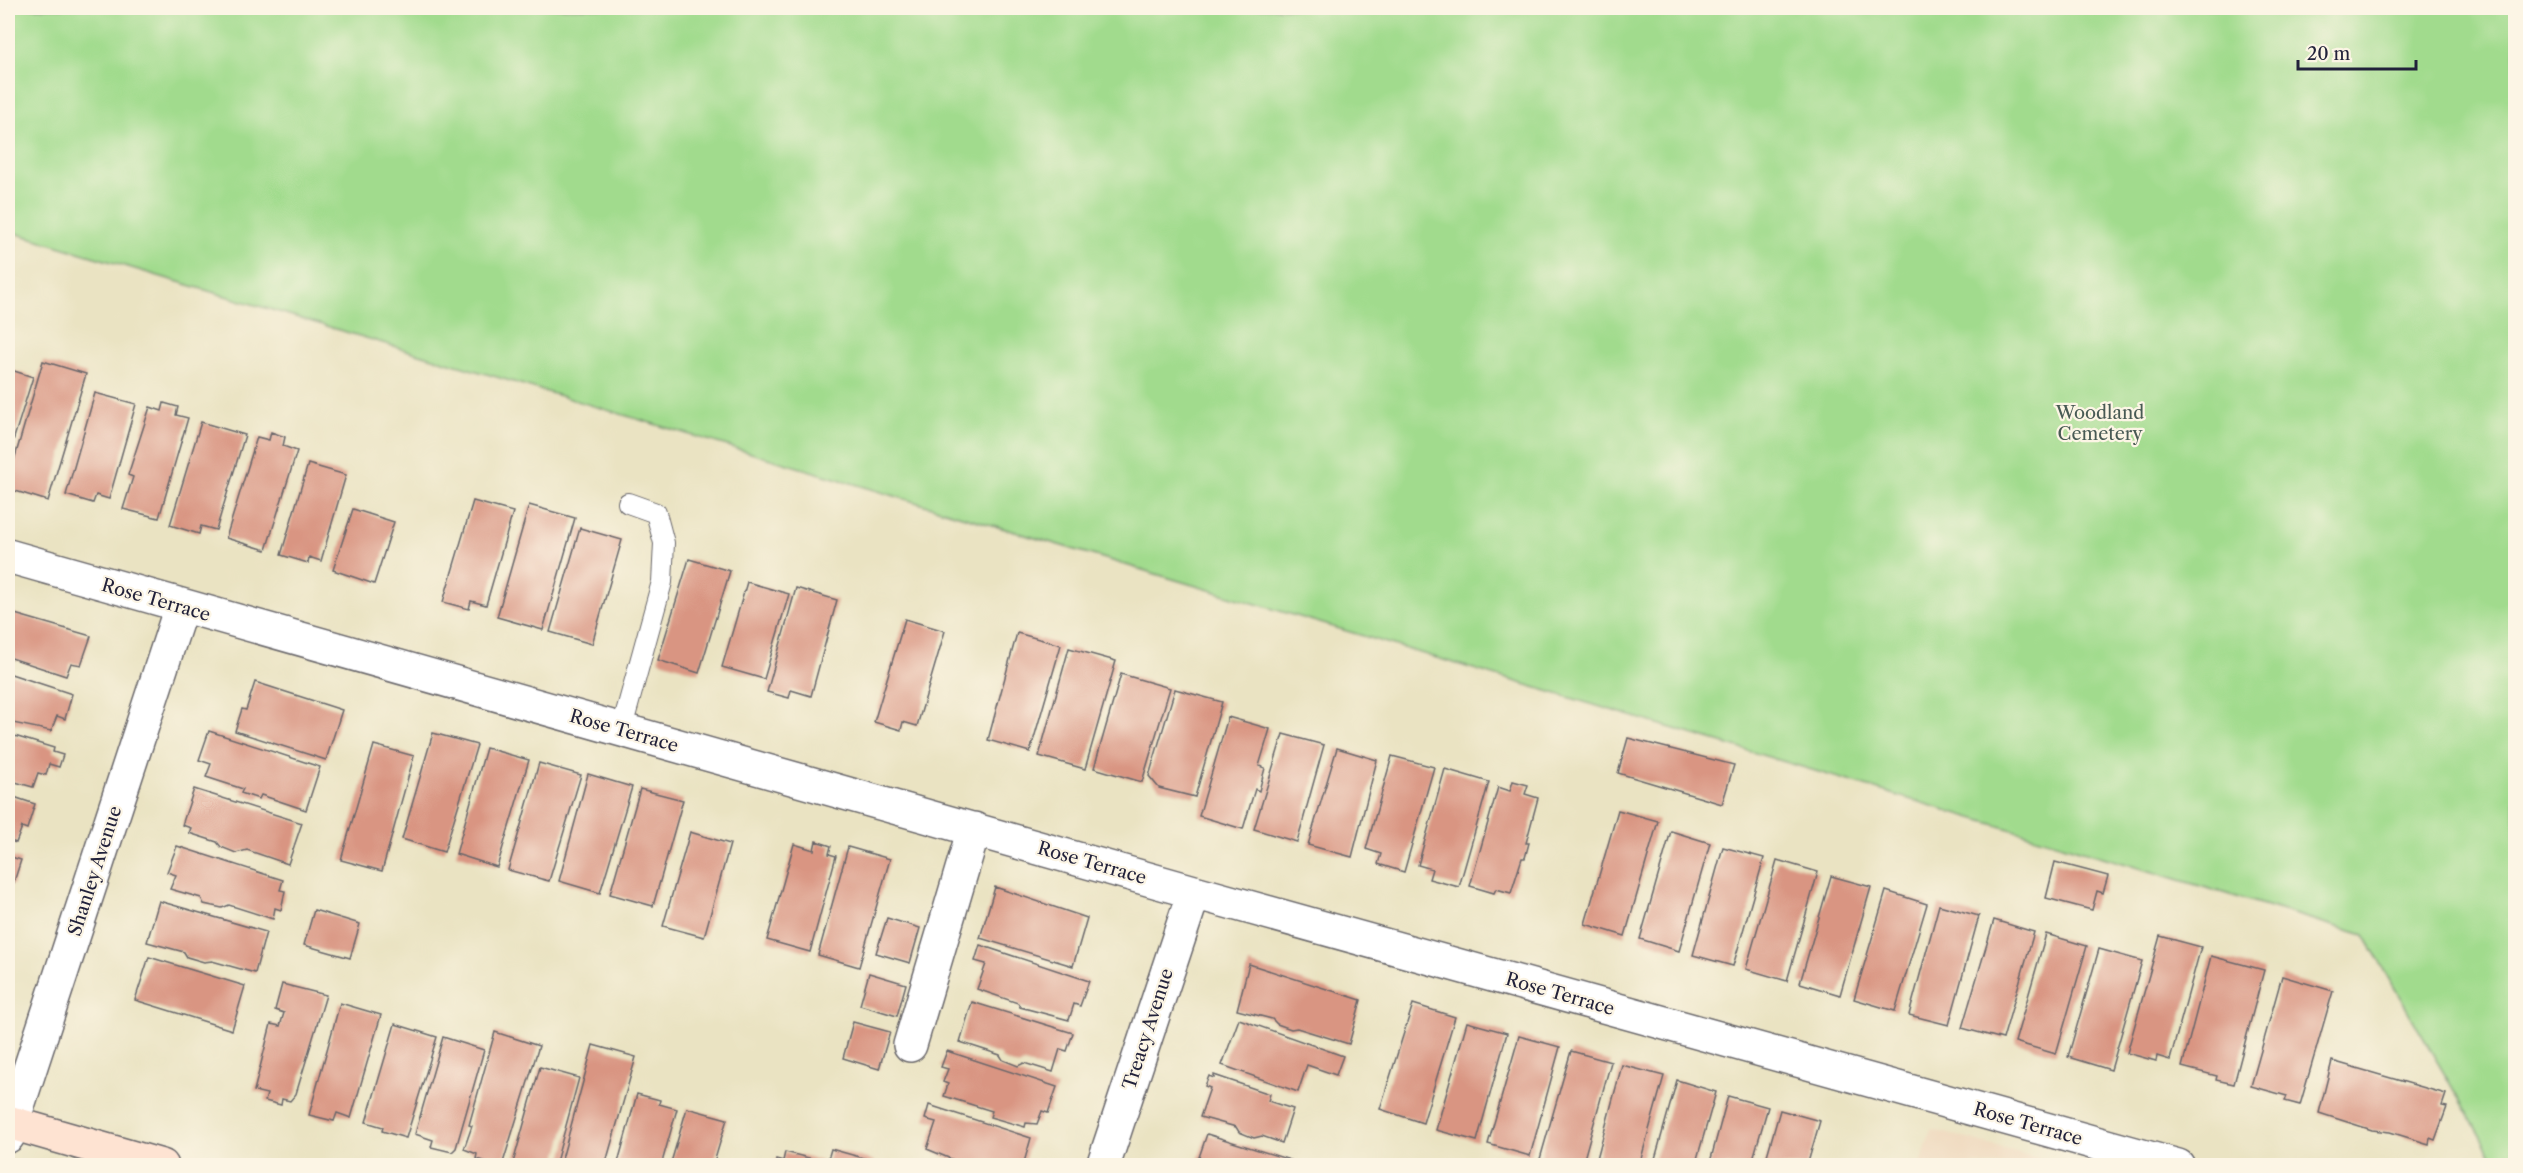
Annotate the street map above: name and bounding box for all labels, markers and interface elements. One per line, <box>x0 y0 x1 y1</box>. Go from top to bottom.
scale bar <box>2298 33 2416 71</box>
text: 20 m <box>2307 43 2351 65</box>
park label: Woodland Cemetery <box>2055 402 2144 445</box>
street label: Rose Terrace <box>99 574 213 626</box>
street label: Rose Terrace <box>567 705 681 757</box>
street label: Shanley Avenue <box>64 803 126 939</box>
street label: Rose Terrace <box>1035 837 1149 889</box>
street label: Treacy Avenue <box>1118 966 1178 1092</box>
street label: Rose Terrace <box>1503 968 1617 1020</box>
street label: Rose Terrace <box>1971 1098 2085 1150</box>

